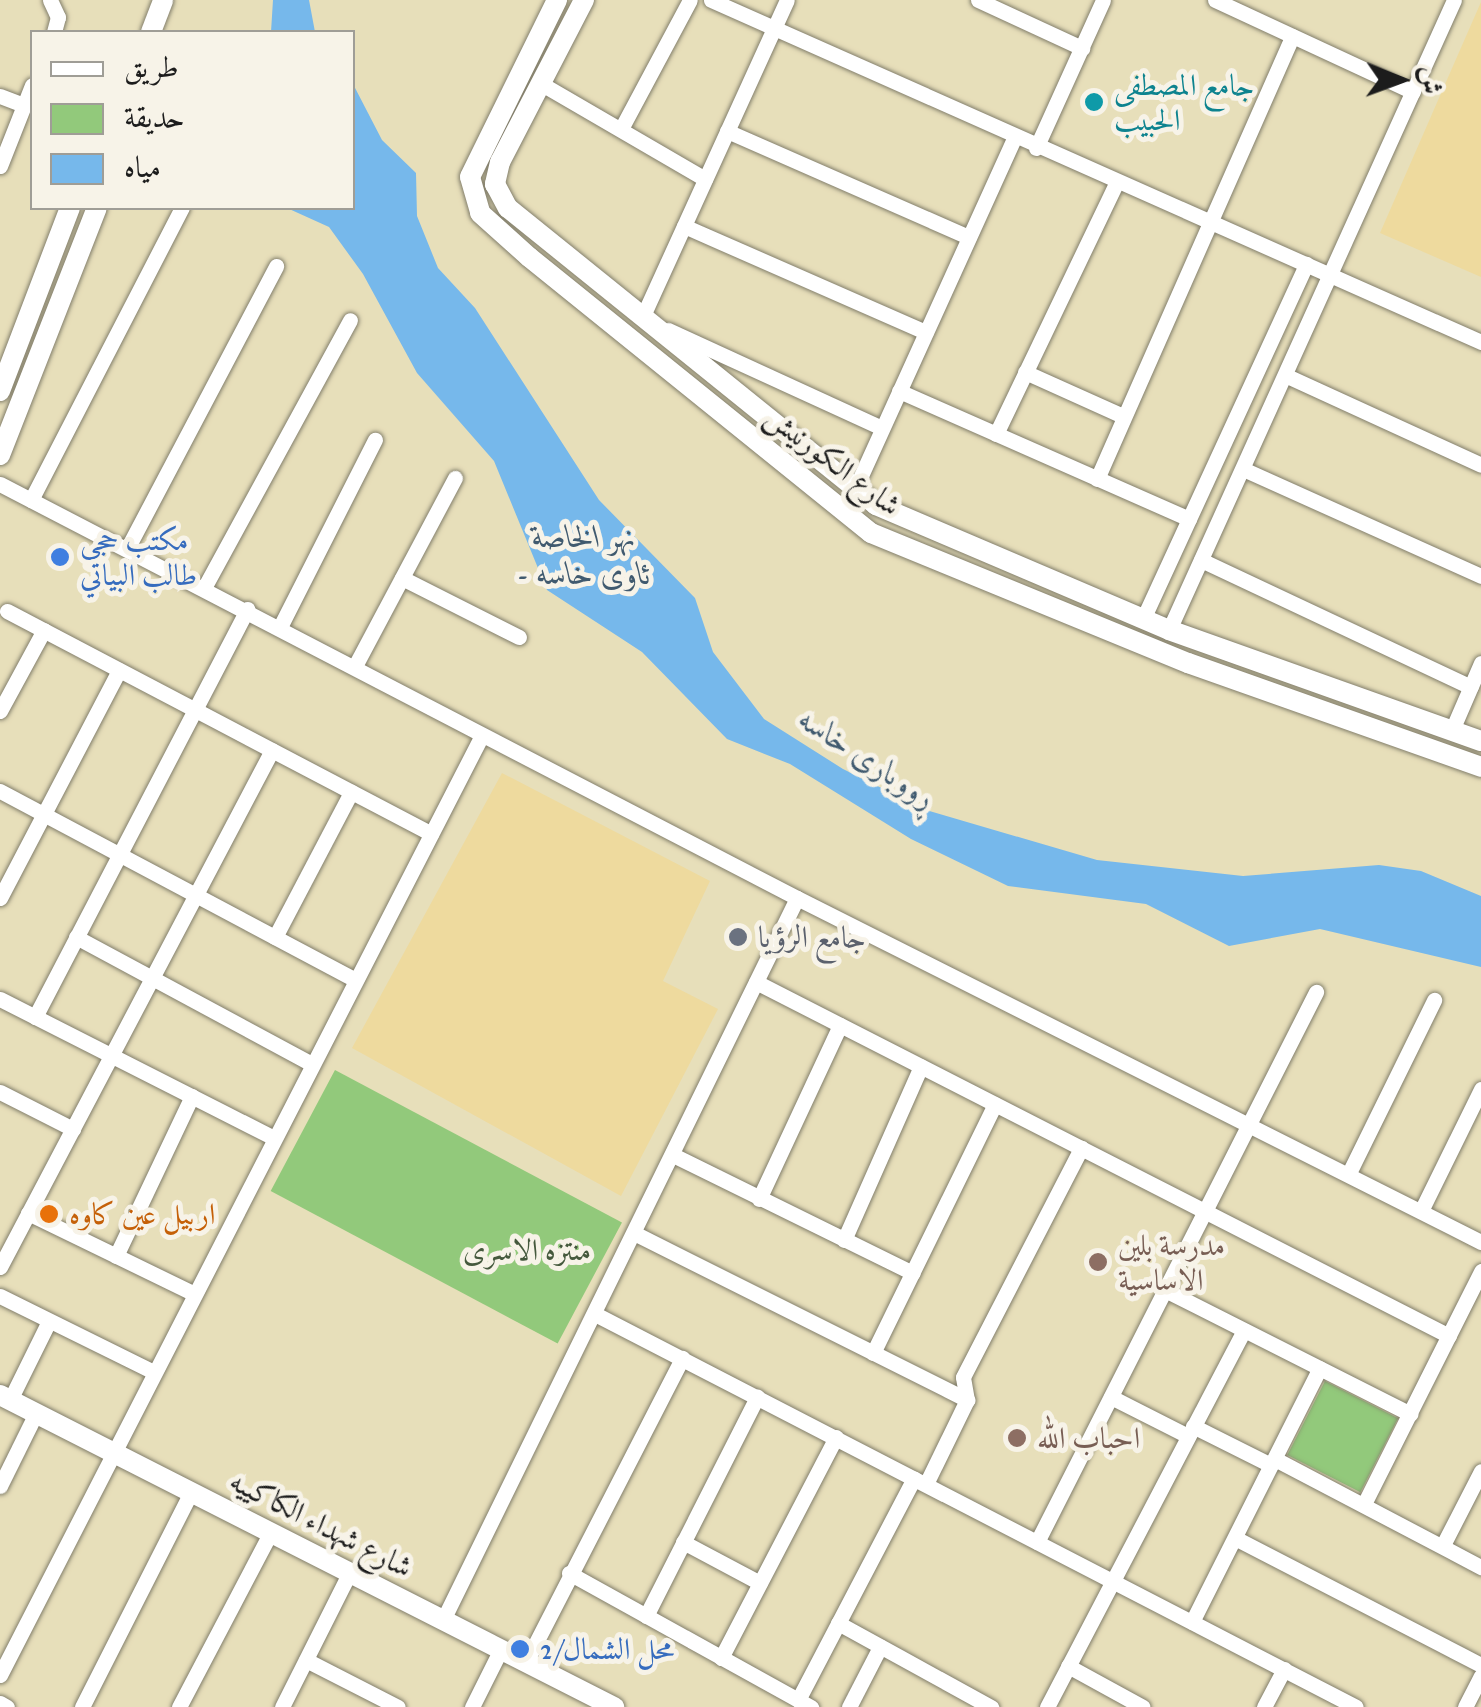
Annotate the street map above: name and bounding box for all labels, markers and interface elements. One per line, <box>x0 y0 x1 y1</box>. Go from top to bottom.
legend <box>30 30 355 210</box>
north arrow <box>1351 30 1451 130</box>
text: طريق <box>124 49 179 85</box>
text: ش <box>1414 66 1449 95</box>
place label: جامع المصطفى الحبيب <box>1114 67 1254 138</box>
marker: جامع المصطفى الحبيب <box>1083 91 1105 113</box>
text: حديقة <box>124 99 185 135</box>
text: مياه <box>124 149 161 185</box>
street label: شارع الكورنيش <box>758 398 908 524</box>
water label: نهر الخاصة - ئاوی خاسە <box>517 519 651 594</box>
place label: مكتب حجي طالب البياتي <box>80 522 197 592</box>
marker: مكتب حجي طالب البياتي <box>49 546 71 568</box>
water label: ڕووباری خاسە <box>791 701 943 817</box>
place label: جامع الرؤيا <box>758 919 866 955</box>
marker: جامع الرؤيا <box>727 926 749 948</box>
place label: اربيل عين كاوه <box>69 1196 215 1232</box>
marker: اربيل عين كاوه <box>38 1203 60 1225</box>
place label: مدرسة بلين الاساسية <box>1118 1227 1225 1298</box>
park label: منتزه الاسرى <box>463 1232 591 1268</box>
marker: مدرسة بلين الاساسية <box>1087 1251 1109 1273</box>
place label: احباب الله <box>1037 1420 1140 1456</box>
marker: احباب الله <box>1006 1427 1028 1449</box>
street label: شارع شهداء الكاكييه <box>224 1463 418 1585</box>
place label: محل الشمال/2 <box>540 1631 674 1667</box>
marker: محل الشمال/2 <box>509 1638 531 1660</box>

